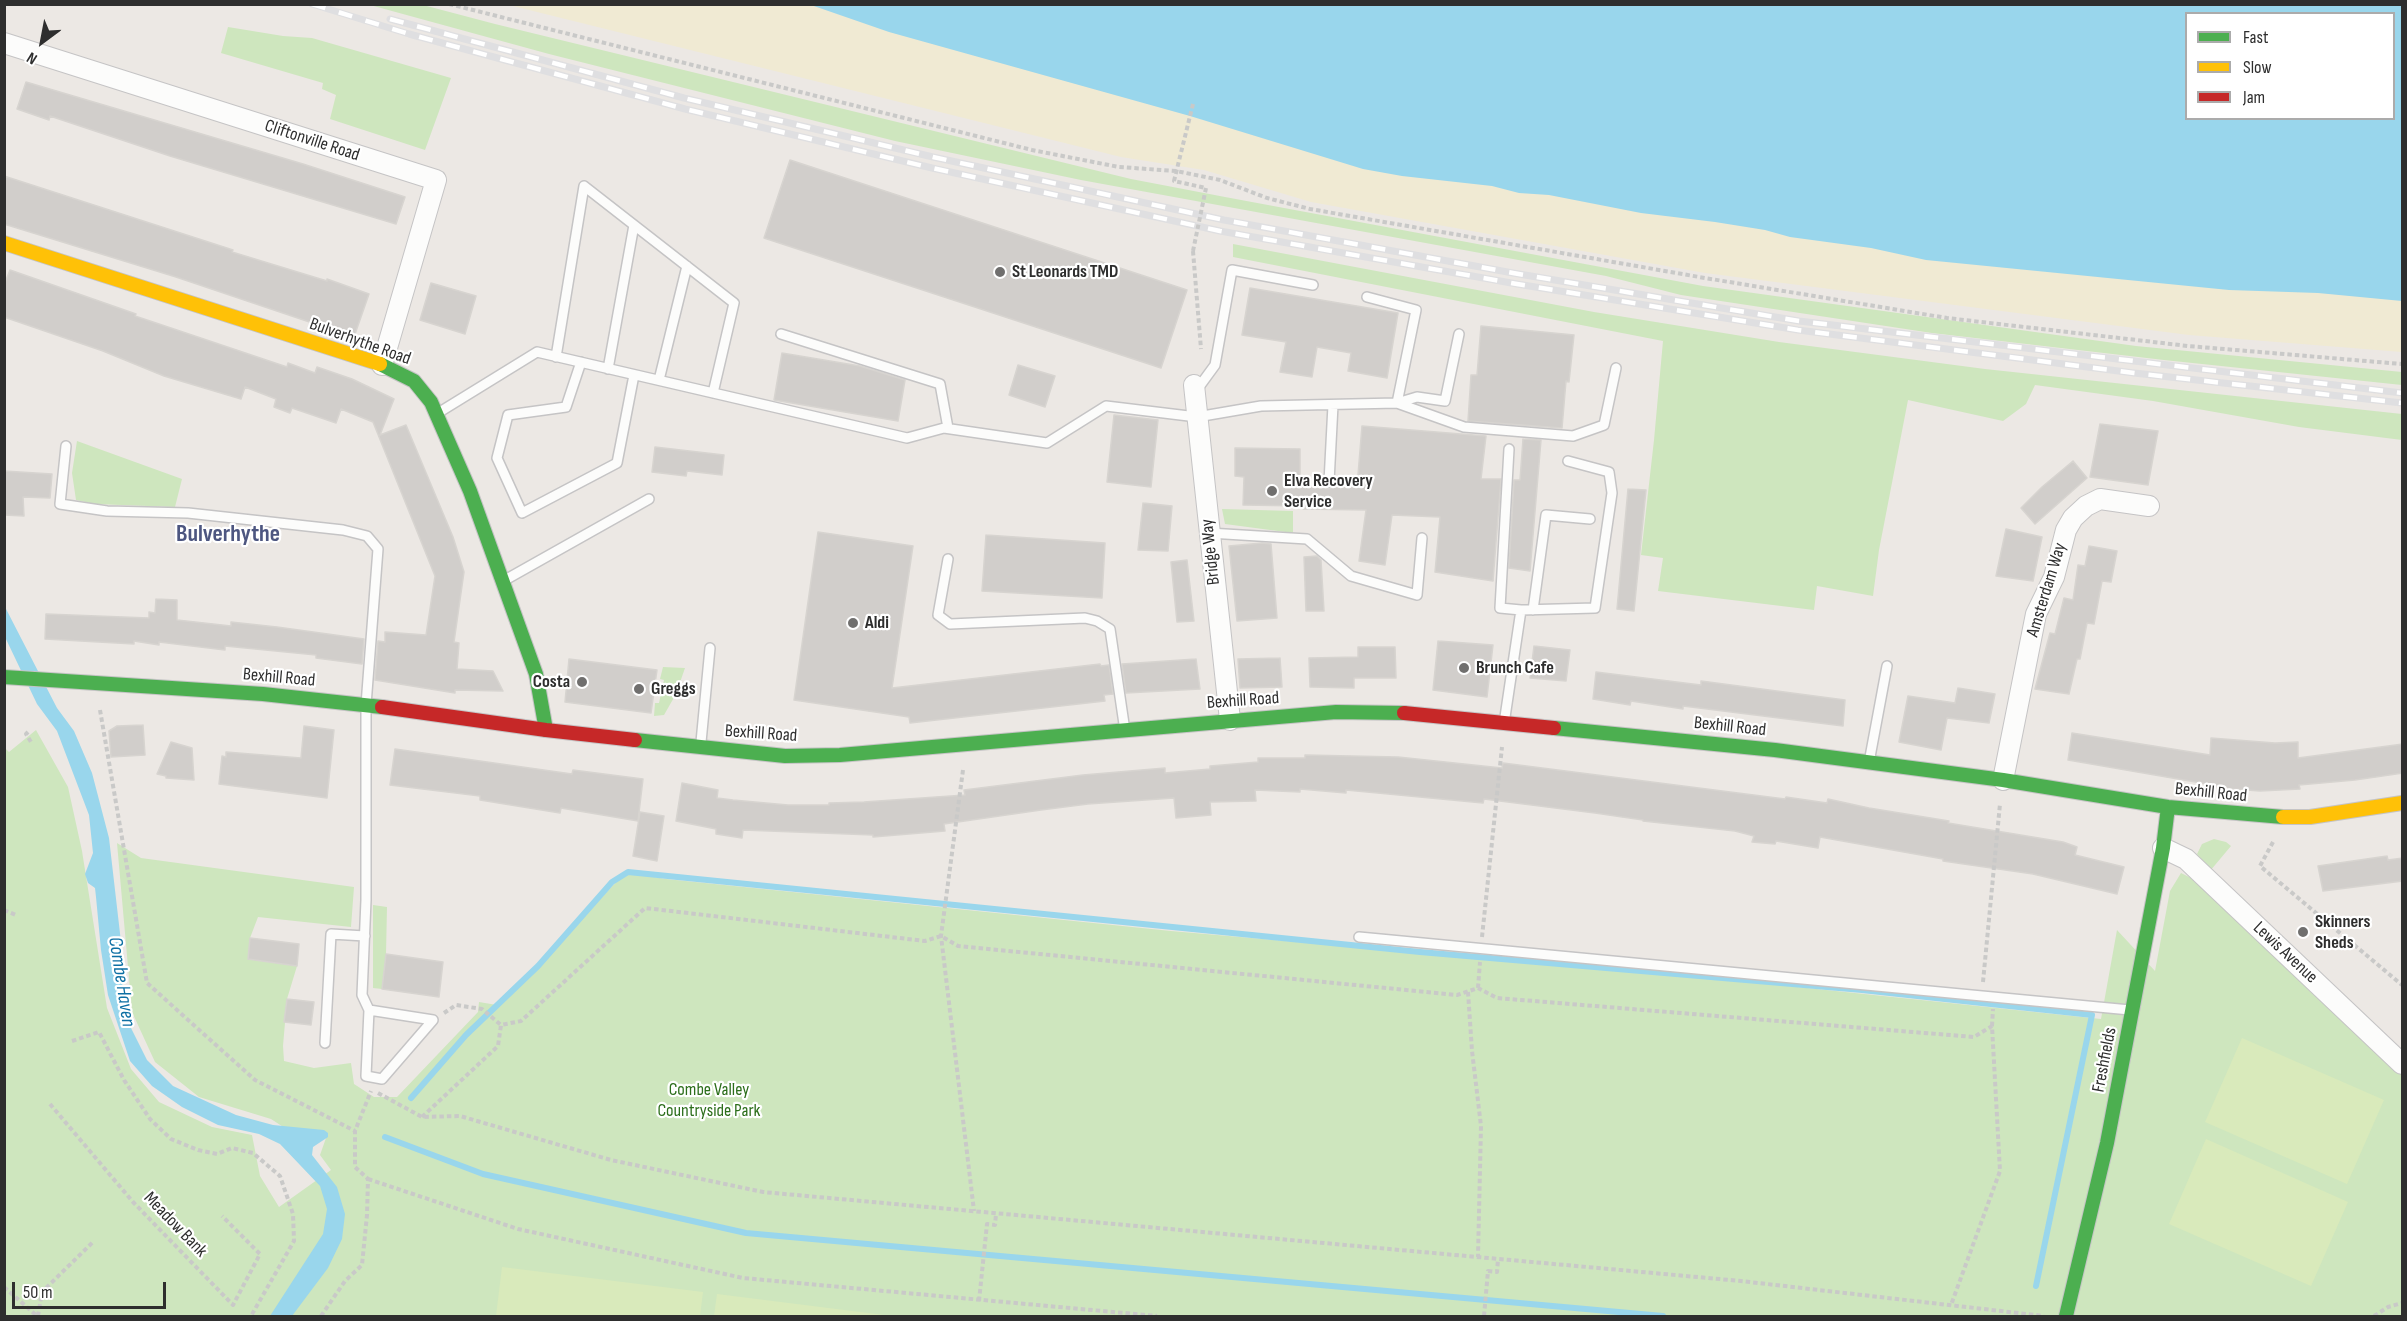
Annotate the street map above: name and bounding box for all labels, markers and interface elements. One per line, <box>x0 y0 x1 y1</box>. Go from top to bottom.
north arrow <box>12 12 72 72</box>
legend <box>2185 12 2395 120</box>
text: Fast <box>2243 27 2268 48</box>
text: N <box>24 47 41 68</box>
text: Slow <box>2243 57 2272 78</box>
text: Jam <box>2243 87 2265 108</box>
street label: Cliftonville Road <box>262 116 362 166</box>
place label: St Leonards TMD <box>1012 261 1118 283</box>
marker: St Leonards TMD <box>993 265 1007 279</box>
street label: Bulverhythe Road <box>306 314 414 370</box>
place label: Elva Recovery Service <box>1284 470 1373 512</box>
marker: Elva Recovery Service <box>1265 484 1279 498</box>
street label: Bridge Way <box>1197 518 1225 586</box>
district label: Bulverhythe <box>176 521 280 549</box>
street label: Amsterdam Way <box>2022 540 2072 640</box>
place label: Aldi <box>865 612 889 634</box>
marker: Aldi <box>846 616 860 630</box>
place label: Brunch Cafe <box>1476 657 1554 679</box>
marker: Brunch Cafe <box>1457 661 1471 675</box>
street label: Bexhill Road <box>242 664 316 692</box>
place label: Costa <box>533 671 570 693</box>
marker: Costa <box>575 675 589 689</box>
place label: Greggs <box>651 678 696 700</box>
marker: Greggs <box>632 682 646 696</box>
street label: Bexhill Road <box>1206 688 1280 714</box>
street label: Bexhill Road <box>1693 712 1767 742</box>
street label: Bexhill Road <box>724 721 798 747</box>
street label: Bexhill Road <box>2174 778 2248 808</box>
place label: Skinners Sheds <box>2315 911 2370 954</box>
street label: Lewis Avenue <box>2248 918 2322 988</box>
marker: Skinners Sheds <box>2296 925 2310 939</box>
water label: Combe Haven <box>102 935 140 1029</box>
street label: Freshfields <box>2088 1026 2122 1094</box>
park label: Combe Valley Countryside Park <box>658 1079 760 1122</box>
street label: Meadow Bank <box>139 1188 211 1262</box>
scale bar <box>15 1270 170 1308</box>
text: 50 m <box>23 1282 53 1303</box>

